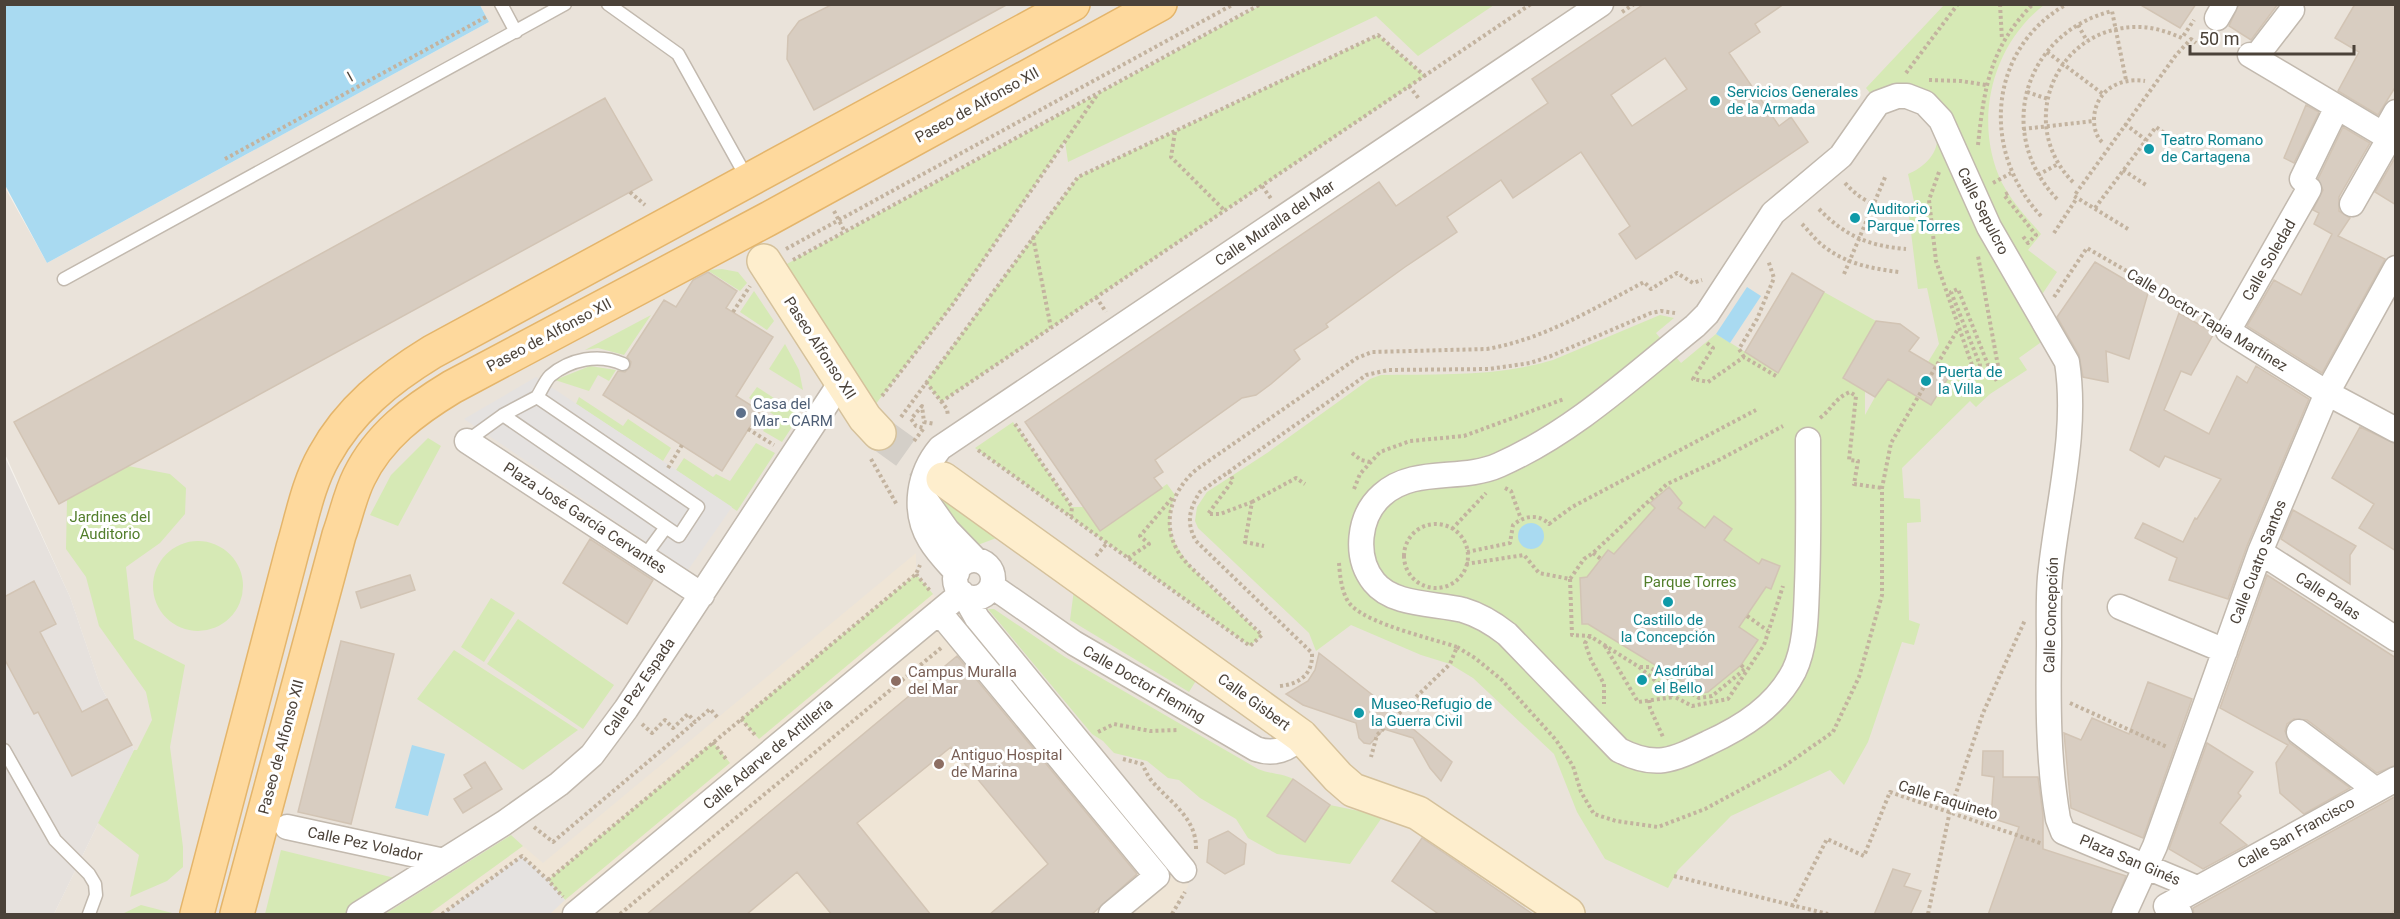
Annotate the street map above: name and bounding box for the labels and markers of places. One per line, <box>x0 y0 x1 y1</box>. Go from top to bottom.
place label: Servicios Generales de la Armada <box>1727 83 1858 118</box>
marker: Servicios Generales de la Armada <box>1708 94 1722 108</box>
place label: Teatro Romano de Cartagena <box>2161 131 2263 166</box>
marker: Teatro Romano de Cartagena <box>2142 142 2156 156</box>
place label: Auditorio Parque Torres <box>1867 200 1960 235</box>
marker: Auditorio Parque Torres <box>1848 211 1862 225</box>
place label: Puerta de la Villa <box>1938 363 2002 398</box>
marker: Puerta de la Villa <box>1919 374 1933 388</box>
place label: Casa del Mar - CARM <box>753 395 833 430</box>
marker: Casa del Mar - CARM <box>734 406 748 420</box>
marker: Castillo de la Concepción <box>1661 595 1675 609</box>
place label: Castillo de la Concepción <box>1621 611 1715 646</box>
place label: Asdrúbal el Bello <box>1654 662 1714 697</box>
place label: Campus Muralla del Mar <box>908 663 1017 698</box>
marker: Asdrúbal el Bello <box>1635 673 1649 687</box>
marker: Campus Muralla del Mar <box>889 674 903 688</box>
place label: Museo-Refugio de la Guerra Civil <box>1371 695 1492 730</box>
marker: Museo-Refugio de la Guerra Civil <box>1352 706 1366 720</box>
place label: Antiguo Hospital de Marina <box>951 746 1062 781</box>
marker: Antiguo Hospital de Marina <box>932 757 946 771</box>

